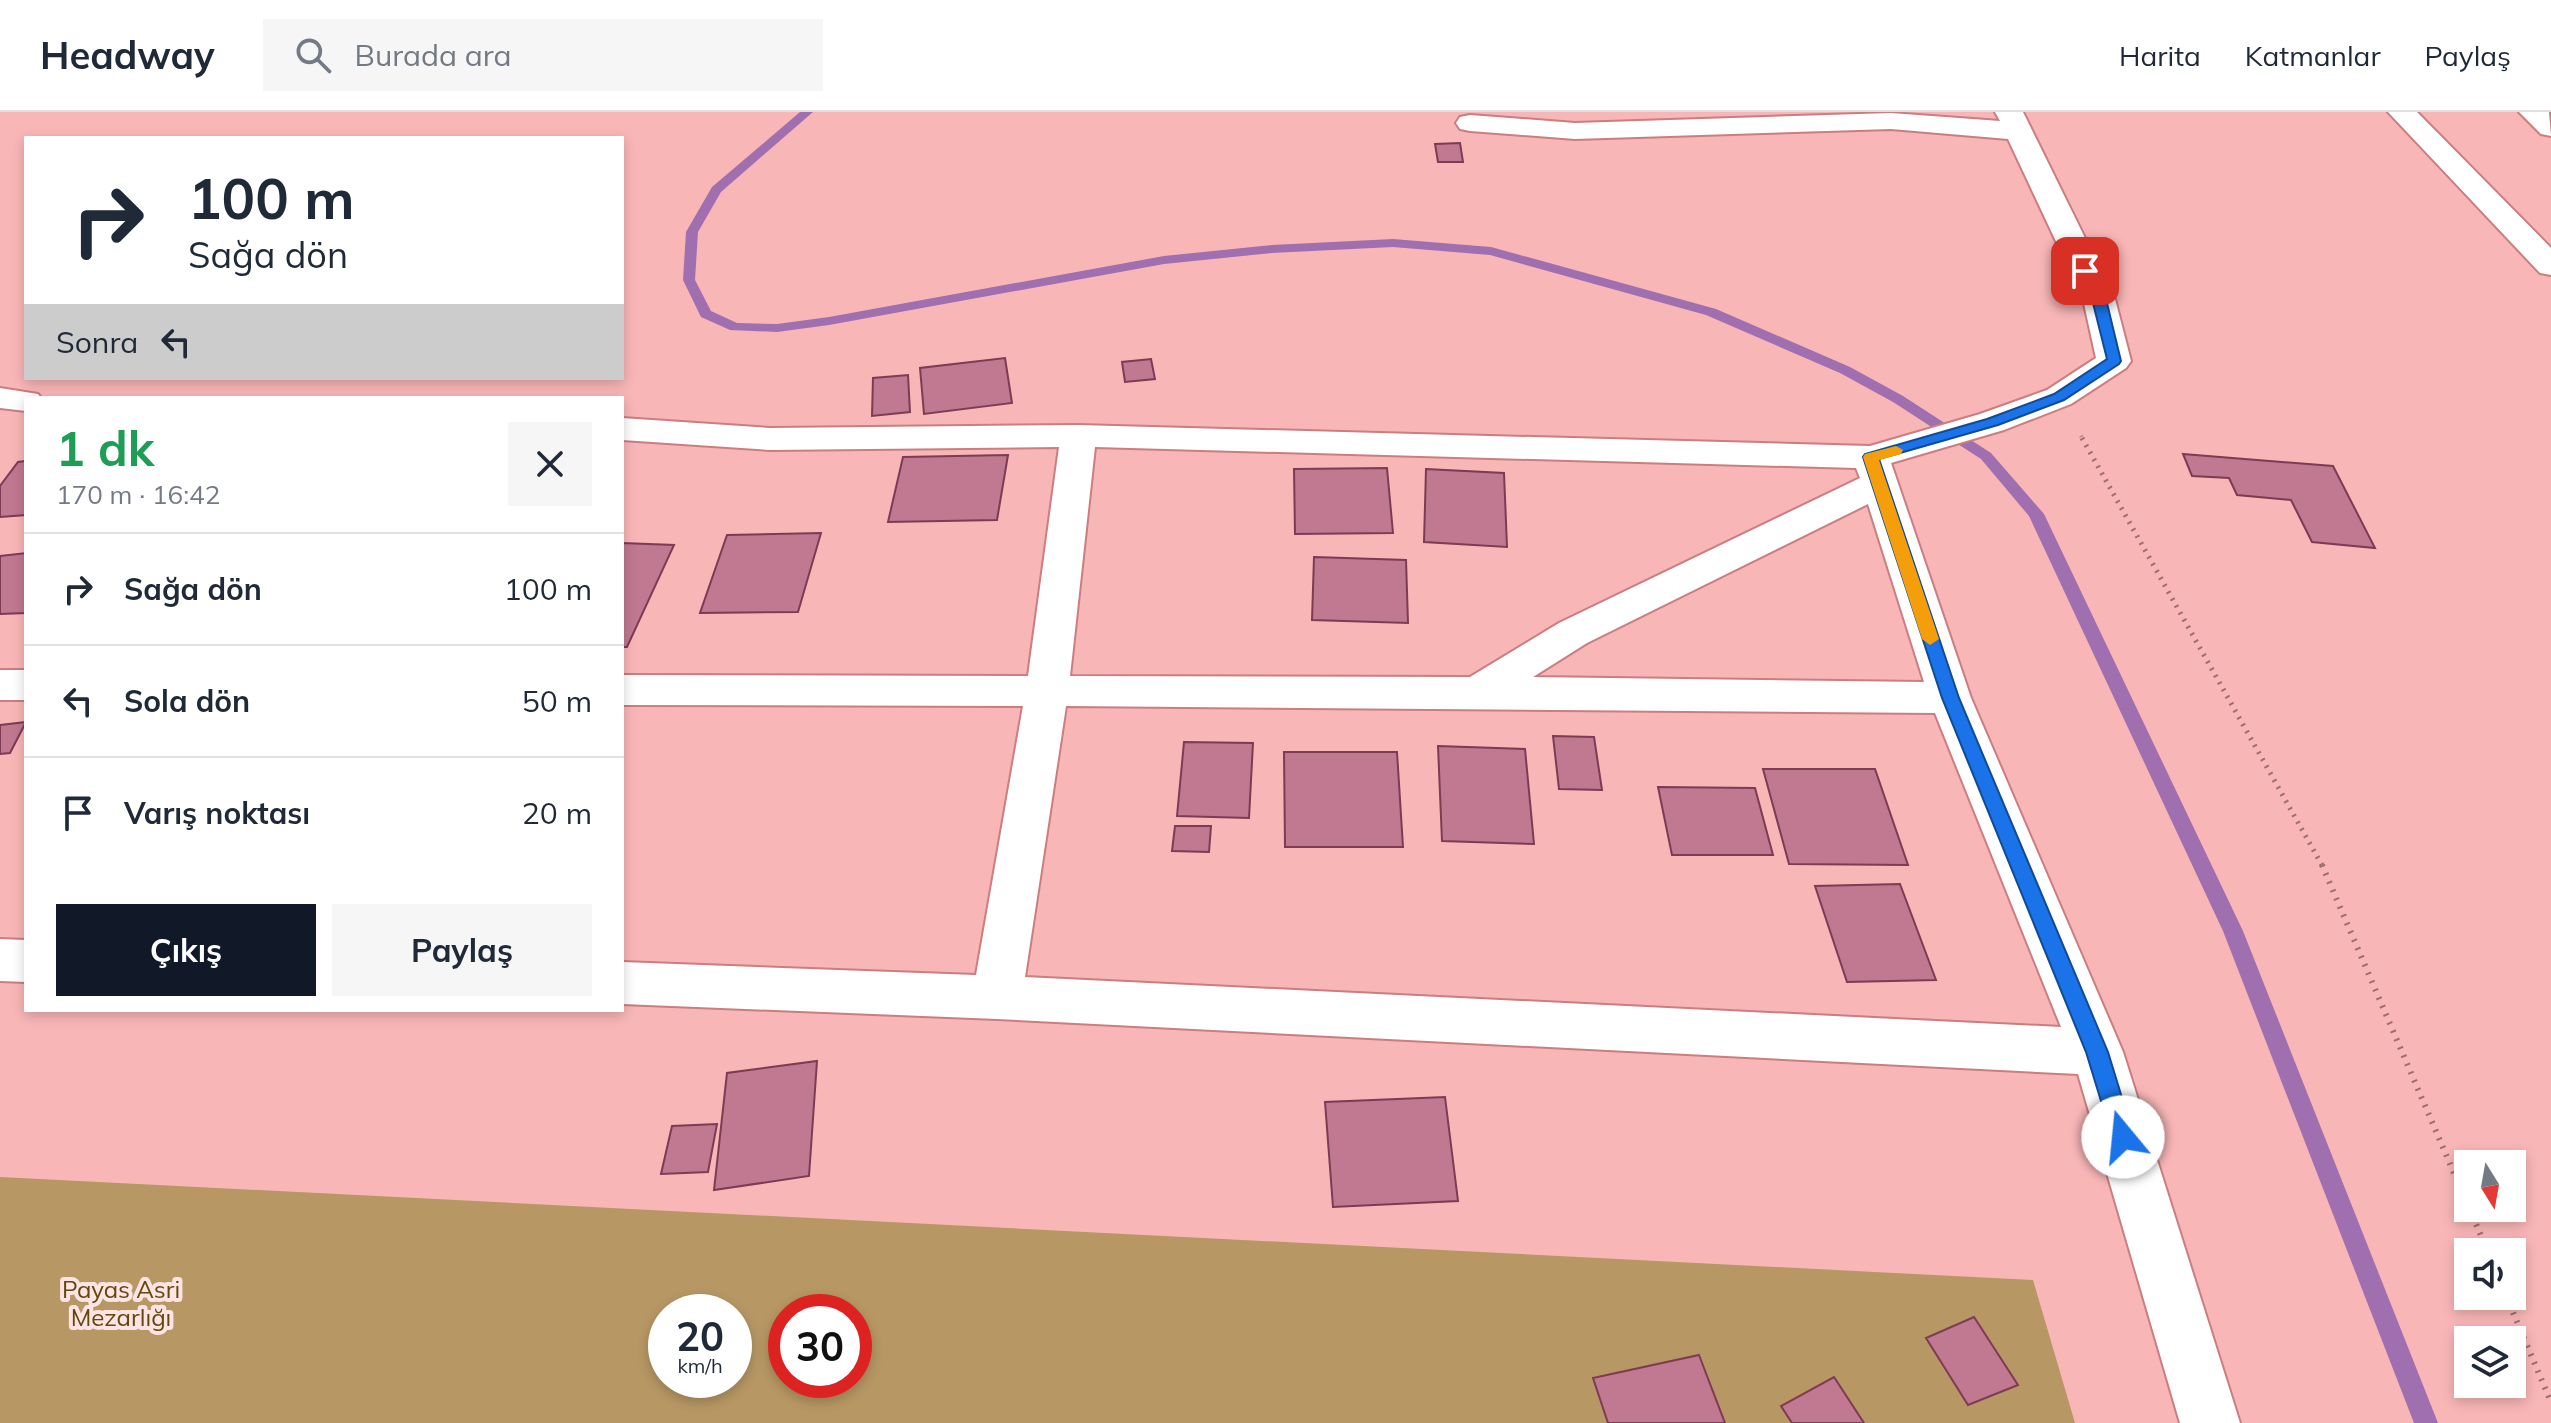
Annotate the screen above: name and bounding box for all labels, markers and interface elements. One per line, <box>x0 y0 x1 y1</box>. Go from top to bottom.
search box <box>263 19 823 91</box>
text: Headway <box>40 31 215 79</box>
icon: search <box>291 33 335 77</box>
text: Burada ara <box>355 36 512 74</box>
text: Harita <box>2119 38 2201 73</box>
text: Katmanlar <box>2245 38 2381 73</box>
text: Paylaş <box>2425 38 2511 73</box>
text: 100 m <box>188 163 355 233</box>
icon: right <box>56 168 160 272</box>
text: Sağa dön <box>188 232 348 277</box>
pin <box>2051 237 2119 305</box>
icon: arrive <box>2063 249 2107 293</box>
icon: left <box>154 320 198 364</box>
text: Sonra <box>56 323 138 361</box>
text: 1 dk <box>56 418 154 478</box>
button: close <box>508 422 592 506</box>
text: 170 m · 16:42 <box>56 478 220 511</box>
icon: right <box>56 567 100 611</box>
text: Sağa dön <box>124 570 262 608</box>
text: 100 m <box>504 570 592 608</box>
icon: left <box>56 679 100 723</box>
text: Sola dön <box>124 682 250 720</box>
text: 50 m <box>522 682 592 720</box>
icon: arrive <box>56 791 100 835</box>
text: Varış noktası <box>124 794 310 832</box>
text: 20 m <box>522 794 592 832</box>
button: Çıkış <box>56 904 316 996</box>
button: Paylaş <box>332 904 592 996</box>
position arrow <box>2081 1095 2165 1179</box>
north arrow <box>2454 1150 2526 1222</box>
map controls <box>2454 1150 2526 1398</box>
button: sound <box>2454 1238 2526 1310</box>
park label: Payas Asri Mezarlığı <box>62 1274 180 1332</box>
speed limit sign: 30 <box>768 1294 872 1398</box>
text: 20 <box>676 1311 724 1361</box>
button: layers <box>2454 1326 2526 1398</box>
text: km/h <box>677 1353 723 1378</box>

